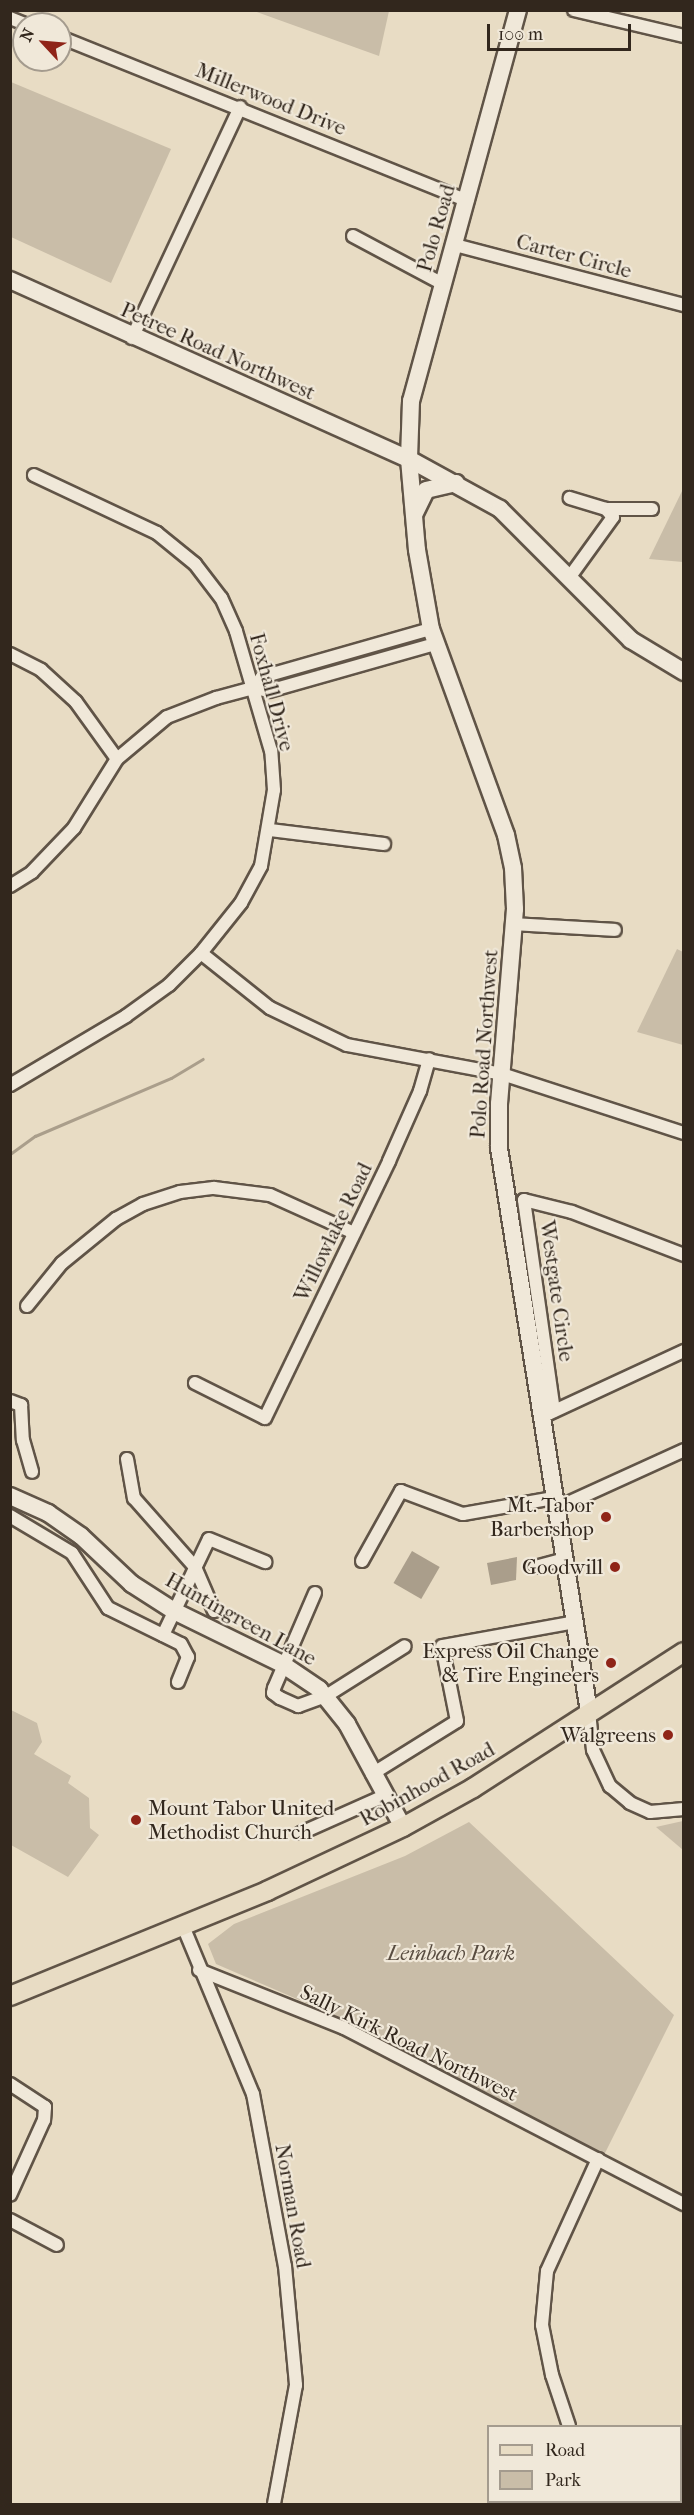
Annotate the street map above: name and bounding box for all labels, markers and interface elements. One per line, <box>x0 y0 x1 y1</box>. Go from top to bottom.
north arrow <box>12 12 72 72</box>
scale bar <box>490 12 634 50</box>
text: 100 m <box>498 24 543 45</box>
text: N <box>16 25 38 44</box>
street label: Millerwood Drive <box>192 57 350 141</box>
street label: Polo Road <box>411 181 461 275</box>
street label: Carter Circle <box>514 228 634 284</box>
street label: Petree Road Northwest <box>117 297 319 405</box>
street label: Foxhall Drive <box>244 630 300 754</box>
street label: Polo Road Northwest <box>465 949 503 1139</box>
street label: Willowlake Road <box>288 1158 378 1306</box>
street label: Westgate Circle <box>535 1219 579 1363</box>
place label: Mt. Tabor Barbershop <box>490 1492 594 1542</box>
marker: Mt. Tabor Barbershop <box>599 1510 613 1524</box>
place label: Goodwill <box>522 1554 603 1580</box>
marker: Goodwill <box>608 1560 622 1574</box>
street label: Huntingreen Lane <box>161 1567 321 1671</box>
place label: Express Oil Change & Tire Engineers <box>422 1638 599 1688</box>
marker: Express Oil Change & Tire Engineers <box>604 1656 618 1670</box>
place label: Walgreens <box>561 1722 656 1748</box>
marker: Walgreens <box>661 1728 675 1742</box>
street label: Robinhood Road <box>355 1737 499 1831</box>
place label: Mount Tabor United Methodist Church <box>148 1795 334 1845</box>
marker: Mount Tabor United Methodist Church <box>129 1813 143 1827</box>
park label: Leinbach Park <box>387 1940 515 1966</box>
street label: Sally Kirk Road Northwest <box>296 1979 522 2107</box>
street label: Norman Road <box>270 2142 316 2270</box>
legend <box>487 2425 682 2503</box>
text: Road <box>545 2440 585 2461</box>
text: Park <box>545 2470 581 2491</box>

